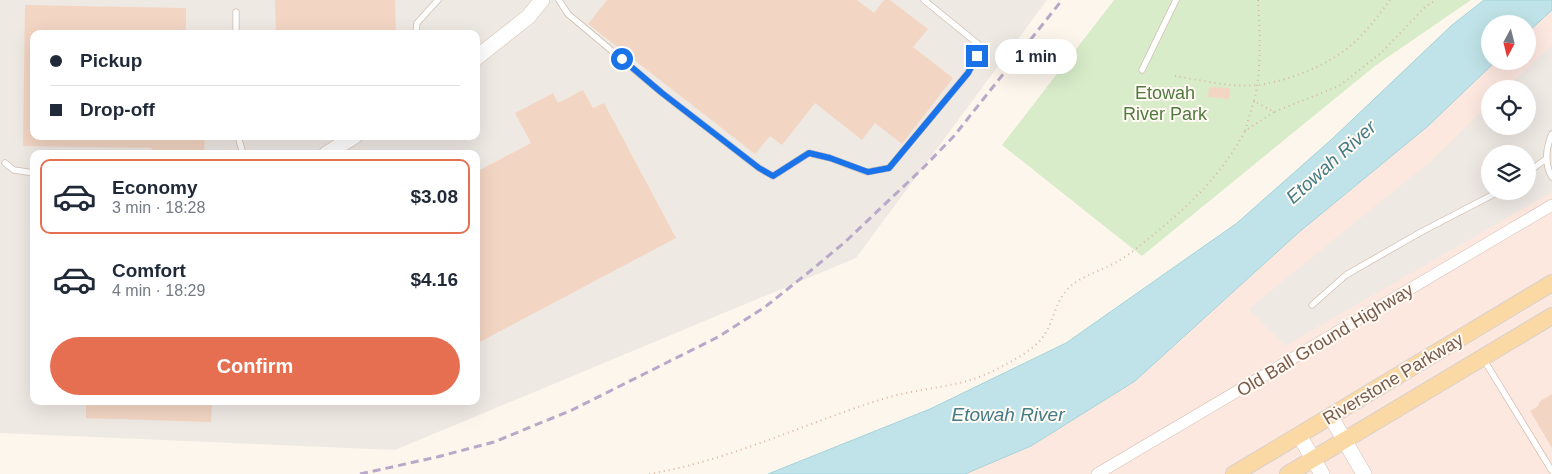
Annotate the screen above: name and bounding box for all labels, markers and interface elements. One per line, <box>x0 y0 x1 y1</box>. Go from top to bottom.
north arrow <box>1481 15 1536 70</box>
map controls <box>1481 15 1536 200</box>
callout: 1 min <box>994 38 1077 74</box>
route end <box>966 45 988 67</box>
route start <box>611 48 633 70</box>
text: 1 min <box>1015 48 1057 65</box>
text: Pickup <box>80 50 142 71</box>
button: locate <box>1481 80 1536 135</box>
park label: Etowah River Park <box>1123 83 1208 124</box>
text: Drop-off <box>80 99 155 120</box>
water label: Etowah River <box>1282 116 1381 208</box>
button: layers <box>1481 145 1536 200</box>
icon: car <box>52 174 97 219</box>
text: Economy <box>112 177 198 198</box>
text: $3.08 <box>410 186 458 207</box>
text: 3 min · 18:28 <box>112 199 205 216</box>
icon: car <box>52 257 97 302</box>
text: Comfort <box>112 260 186 281</box>
text: $4.16 <box>410 269 458 290</box>
street label: Old Ball Ground Highway <box>1233 279 1417 401</box>
text: 4 min · 18:29 <box>112 282 205 299</box>
street label: Riverstone Parkway <box>1319 329 1467 429</box>
button: Confirm <box>50 337 460 395</box>
water label: Etowah River <box>952 404 1065 425</box>

